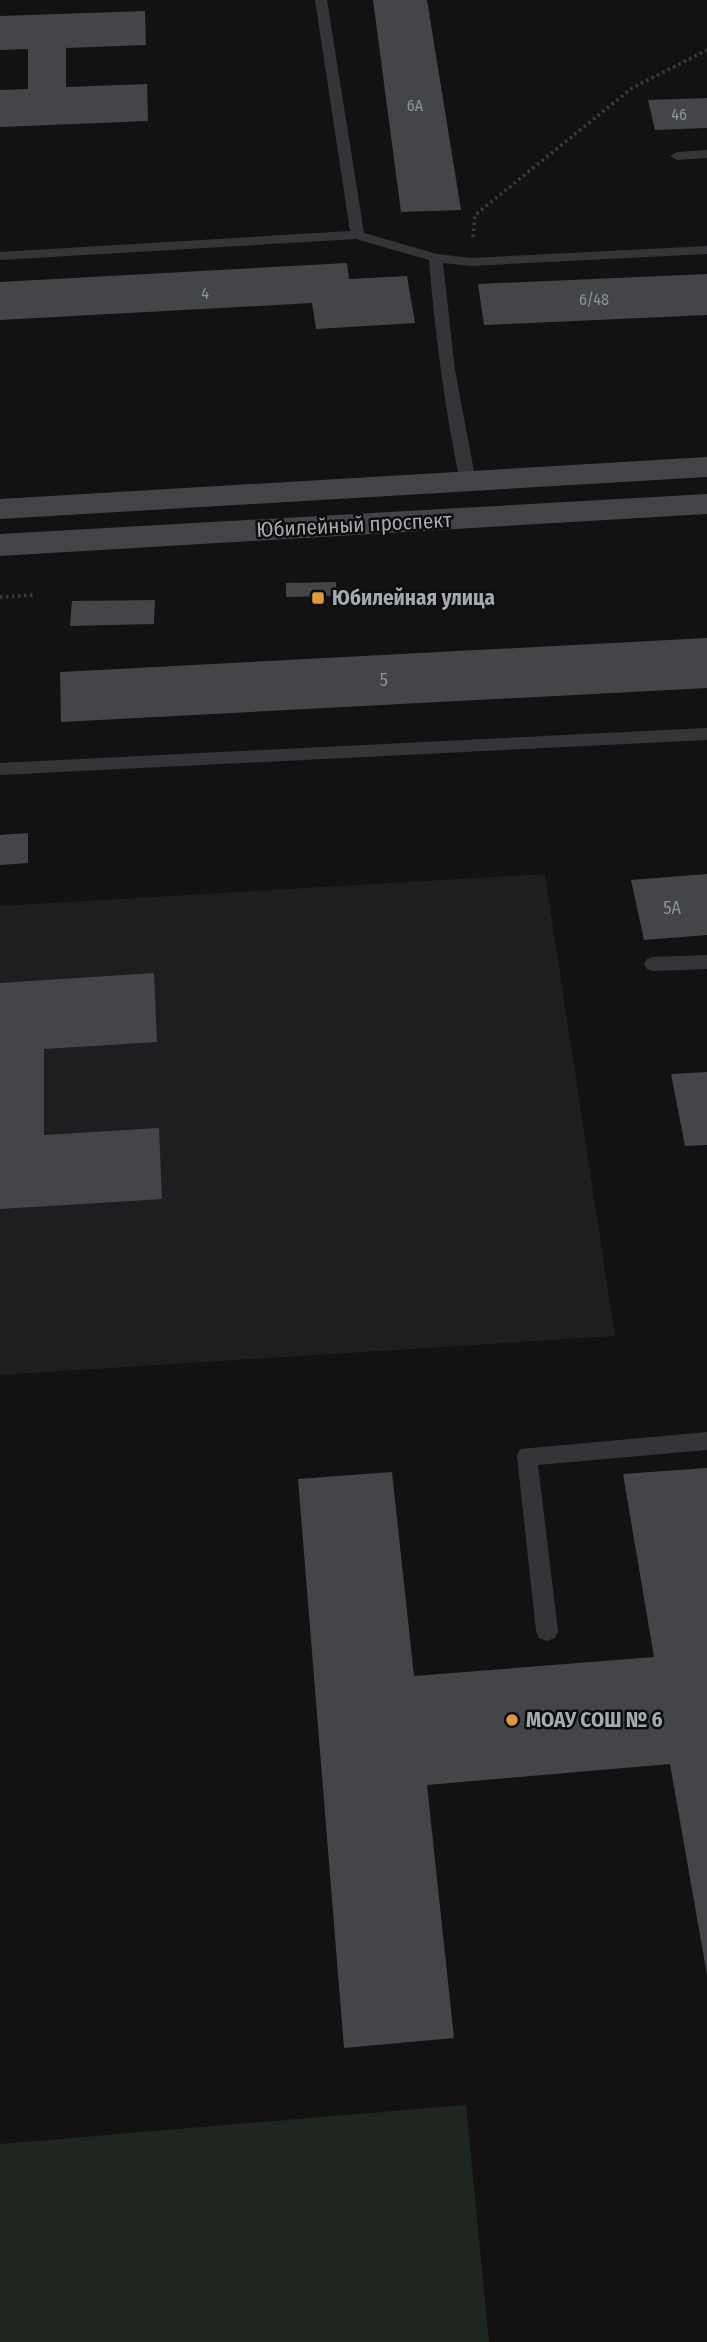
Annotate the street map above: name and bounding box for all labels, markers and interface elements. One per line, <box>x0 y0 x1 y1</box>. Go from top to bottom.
house number: 6А <box>407 96 424 115</box>
house number: 46 <box>671 105 687 124</box>
house number: 4 <box>201 284 209 303</box>
house number: 6/48 <box>579 290 609 309</box>
street label: Юбилейный проспект <box>256 507 453 543</box>
place label: Юбилейная улица <box>332 585 495 611</box>
marker: Юбилейная улица <box>310 590 326 606</box>
house number: 5 <box>380 669 388 691</box>
house number: 5А <box>663 897 681 919</box>
place label: МОАУ СОШ № 6 <box>526 1707 663 1733</box>
marker: МОАУ СОШ № 6 <box>504 1712 520 1728</box>

